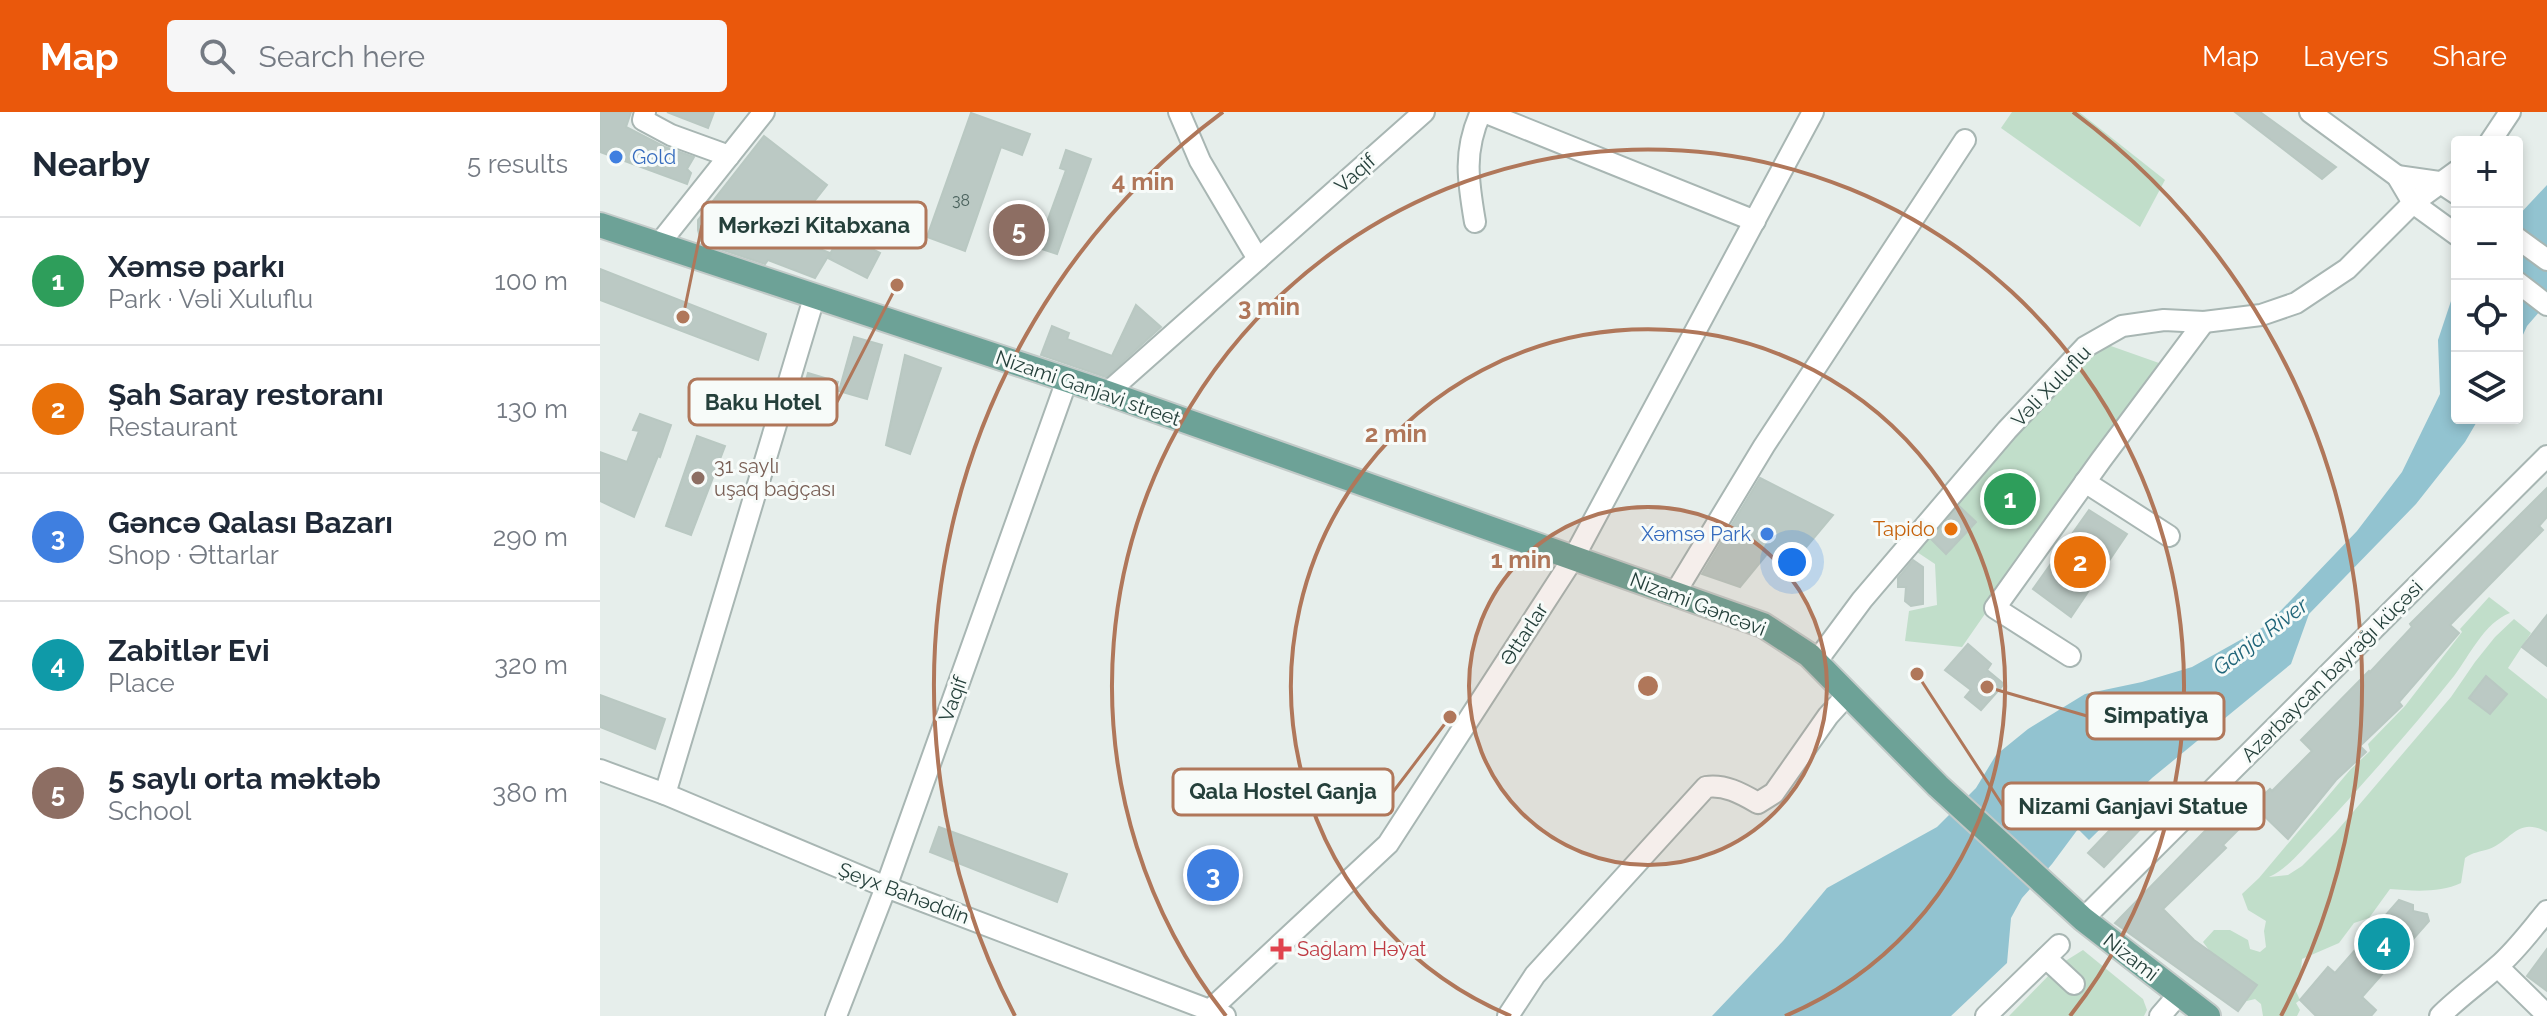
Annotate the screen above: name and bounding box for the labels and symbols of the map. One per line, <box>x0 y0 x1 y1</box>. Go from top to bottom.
place label: Gold <box>632 145 676 169</box>
marker: Gold <box>607 148 625 166</box>
street label: Vaqif <box>1330 148 1381 198</box>
text: 4 min <box>1112 167 1174 196</box>
house number: 38 <box>952 191 970 210</box>
pin: 5 <box>993 200 1045 260</box>
callout: Mərkəzi Kitabxana <box>702 202 926 248</box>
text: Mərkəzi Kitabxana <box>718 212 910 238</box>
text: 3 min <box>1238 292 1300 321</box>
street label: Vəli Xuluflu <box>2006 340 2096 432</box>
street label: Nizami Ganjavi street <box>993 345 1184 431</box>
callout: Baku Hotel <box>689 379 837 425</box>
text: Baku Hotel <box>705 389 822 415</box>
text: 2 min <box>1365 419 1427 448</box>
place label: 31 saylı uşaq bağçası <box>714 454 835 501</box>
marker: 31 saylı uşaq bağçası <box>689 469 707 487</box>
pin: 1 <box>1984 469 2036 529</box>
place label: Tapido <box>1873 517 1935 541</box>
marker: Tapido <box>1942 520 1960 538</box>
place label: Xəmsə Park <box>1641 522 1751 546</box>
marker: Xəmsə Park <box>1758 525 1776 543</box>
pin: 2 <box>2054 532 2106 592</box>
your location <box>1772 542 1812 582</box>
text: 1 min <box>1491 545 1551 574</box>
street label: Nizami Gəncəvi <box>1627 567 1769 641</box>
street label: Azərbaycan bayrağı küçəsi <box>2236 575 2428 767</box>
water label: Ganja River <box>2207 591 2314 680</box>
street label: Əttarlar <box>1495 598 1553 670</box>
street label: Vaqif <box>934 672 973 725</box>
centre of rings <box>1634 672 1662 700</box>
callout: Simpatiya <box>2087 693 2224 739</box>
text: Simpatiya <box>2104 702 2208 728</box>
callout: Qala Hostel Ganja <box>1173 769 1393 815</box>
text: Qala Hostel Ganja <box>1189 778 1377 804</box>
callout: Nizami Ganjavi Statue <box>2003 783 2264 829</box>
text: Nizami Ganjavi Statue <box>2018 793 2248 819</box>
pin: 3 <box>1187 845 1239 905</box>
street label: Şeyx Bahəddin <box>835 857 973 929</box>
pin: 4 <box>2358 914 2410 974</box>
street label: Nizami <box>2099 928 2163 986</box>
place label: Sağlam Həyat <box>1297 937 1427 961</box>
marker: Sağlam Həyat <box>1272 940 1290 958</box>

